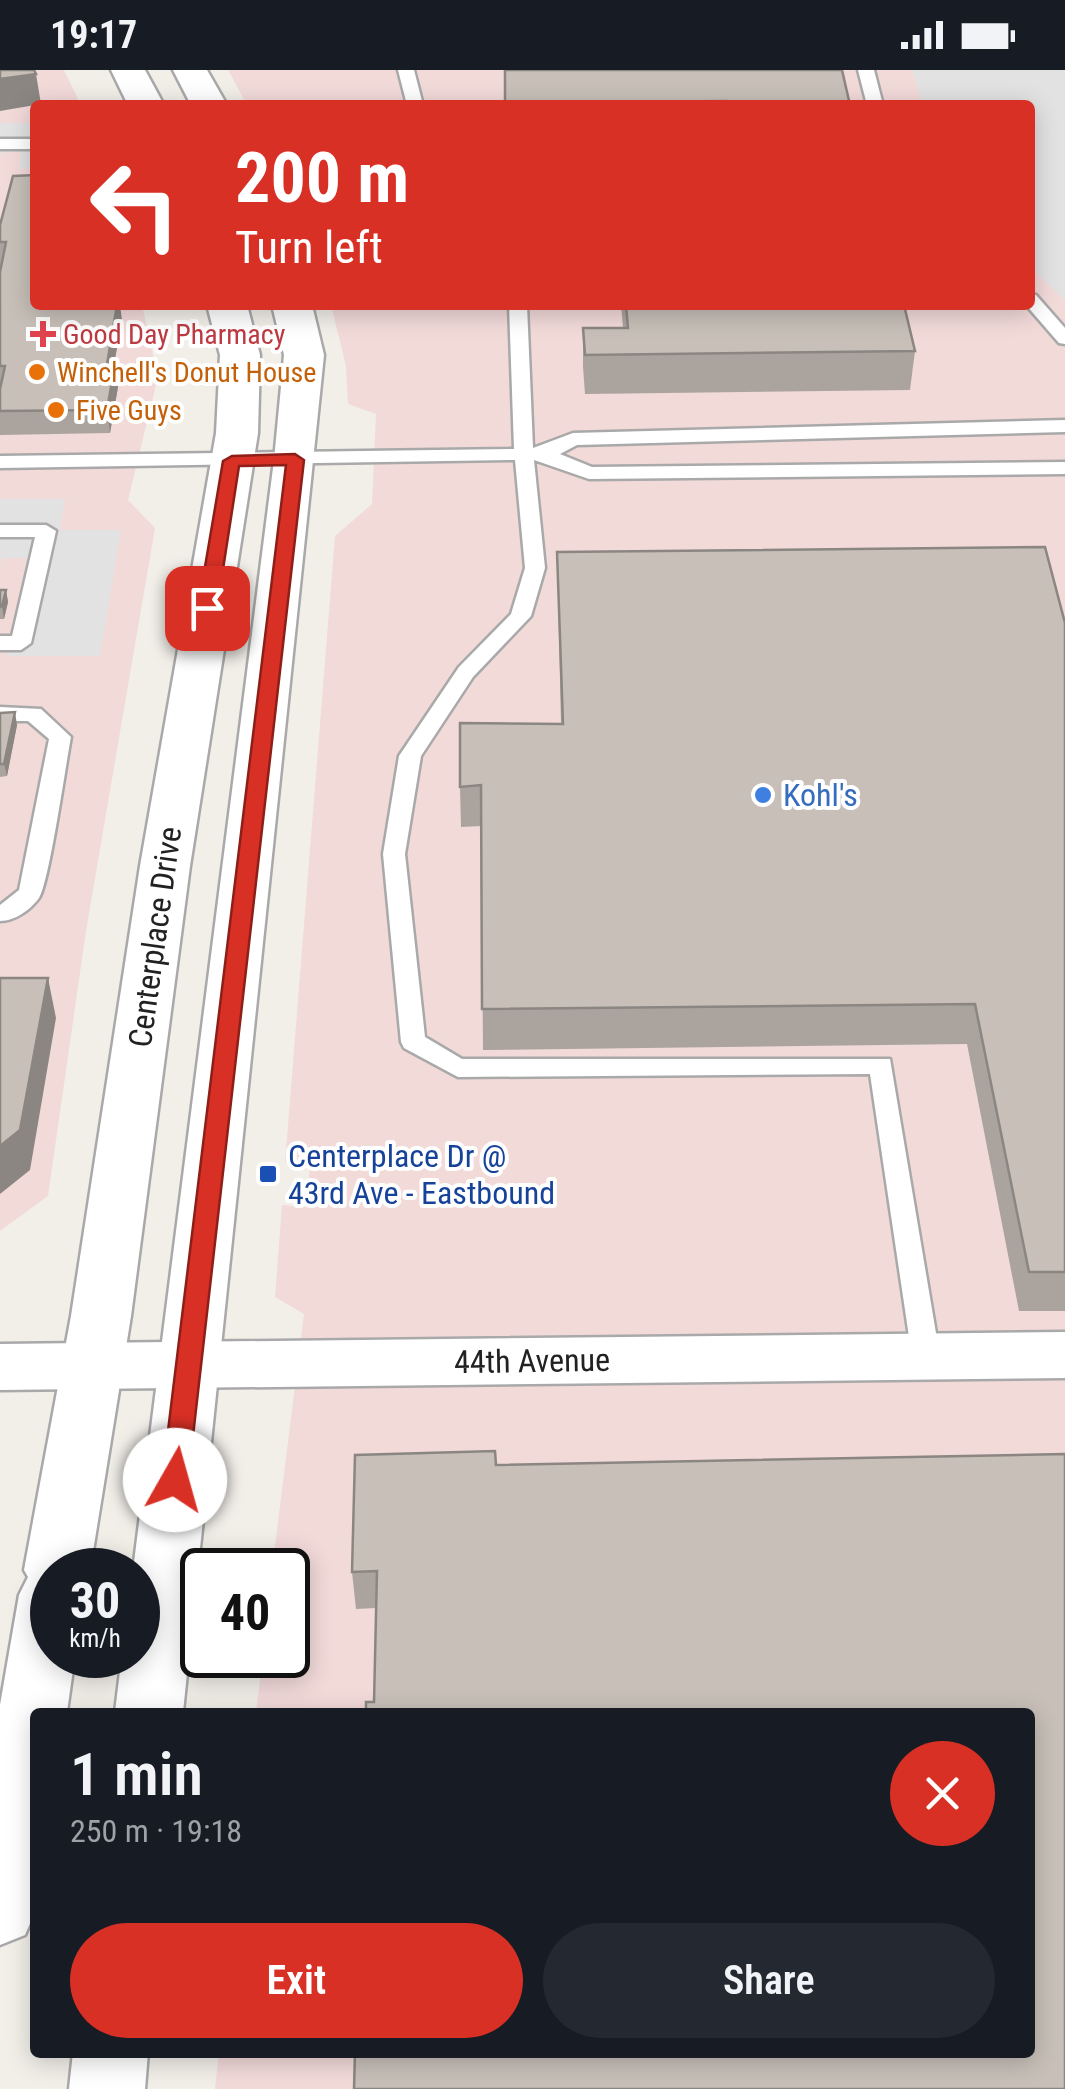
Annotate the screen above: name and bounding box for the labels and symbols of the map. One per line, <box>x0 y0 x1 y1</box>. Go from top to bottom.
place label: Good Day Pharmacy <box>63 318 286 351</box>
marker: Good Day Pharmacy <box>32 323 54 345</box>
place label: Winchell's Donut House <box>57 356 316 389</box>
marker: Winchell's Donut House <box>26 361 48 383</box>
place label: Five Guys <box>76 394 182 427</box>
marker: Five Guys <box>45 399 67 421</box>
pin <box>165 566 250 651</box>
place label: Kohl's <box>783 776 858 814</box>
marker: Kohl's <box>752 784 774 806</box>
street label: Centerplace Drive <box>121 824 189 1050</box>
place label: Centerplace Dr @ 43rd Ave - Eastbound <box>288 1137 555 1212</box>
marker: Centerplace Dr @ 43rd Ave - Eastbound <box>257 1163 279 1185</box>
street label: 44th Avenue <box>454 1341 610 1381</box>
position arrow <box>123 1428 227 1532</box>
speed limit sign: 40 <box>180 1548 310 1678</box>

